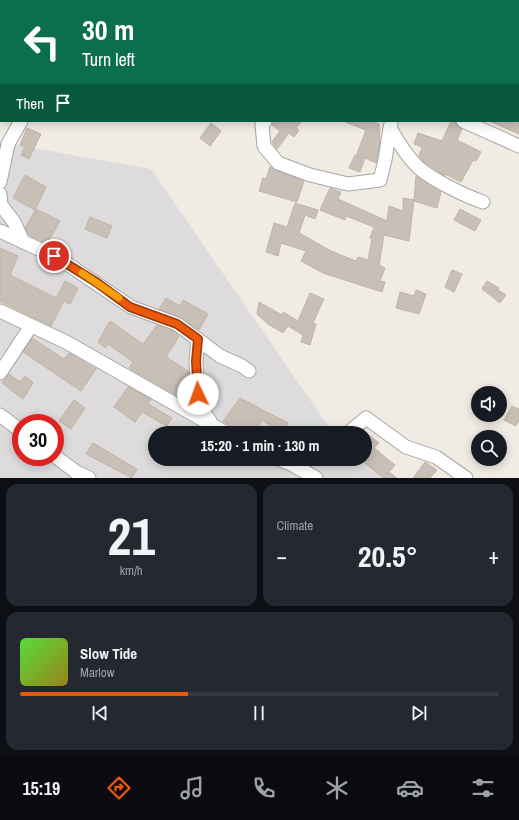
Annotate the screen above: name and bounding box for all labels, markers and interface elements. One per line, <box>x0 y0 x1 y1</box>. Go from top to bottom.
text: 30 m <box>82 11 134 49</box>
icon: left <box>16 16 68 68</box>
text: Turn left <box>82 47 135 72</box>
icon: arrive <box>52 92 74 114</box>
text: Then <box>16 93 44 114</box>
pin <box>37 239 71 273</box>
icon: arrive <box>43 245 65 267</box>
position arrow <box>177 373 219 415</box>
map controls <box>471 386 507 466</box>
button: sound <box>471 386 507 422</box>
speed limit sign: 30 <box>12 414 64 466</box>
button: search <box>471 430 507 466</box>
text: 15:20 · 1 min · 130 m <box>201 435 319 456</box>
text: 21 <box>108 501 155 571</box>
text: Climate <box>277 517 313 534</box>
text: 20.5° <box>358 536 418 576</box>
text: − <box>277 541 287 571</box>
text: + <box>488 541 499 571</box>
text: km/h <box>120 562 143 579</box>
text: Slow Tide <box>80 643 137 664</box>
text: Marlow <box>80 664 114 681</box>
icon: previous <box>89 702 111 724</box>
icon: pause <box>248 702 270 724</box>
icon: next <box>408 702 430 724</box>
icon: directions <box>105 774 133 802</box>
icon: music <box>178 774 206 802</box>
icon: phone <box>250 774 278 802</box>
icon: climate <box>323 774 351 802</box>
icon: car <box>396 774 424 802</box>
icon: filters <box>469 774 497 802</box>
text: 15:19 <box>22 776 60 801</box>

